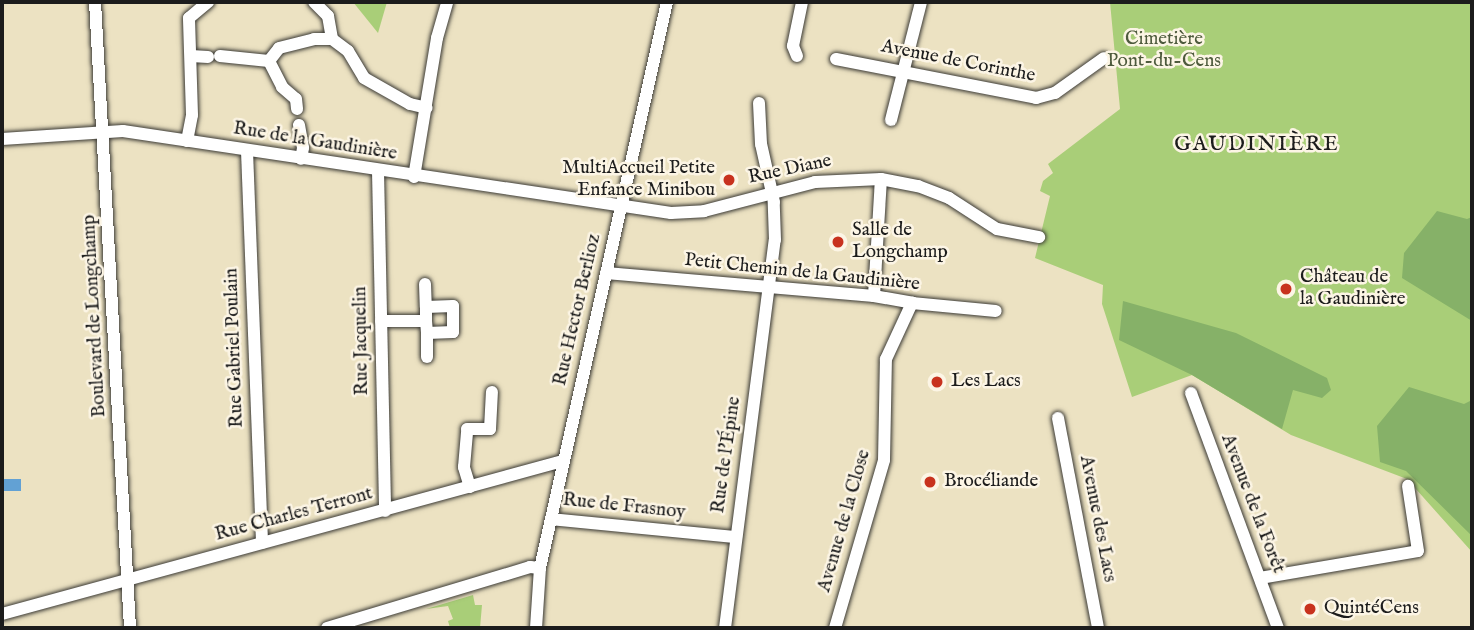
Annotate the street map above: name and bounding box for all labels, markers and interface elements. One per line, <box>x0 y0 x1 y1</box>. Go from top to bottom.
park label: Cimetière Pont-du-Cens <box>1107 29 1221 73</box>
street label: Avenue de Corinthe <box>879 36 1037 88</box>
street label: Rue de la Gaudinière <box>231 118 399 166</box>
district label: GAUDINIÈRE <box>1175 132 1339 158</box>
street label: Rue Diane <box>746 150 834 190</box>
place label: MultiAccueil Petite Enfance Minibou <box>562 158 715 202</box>
marker: MultiAccueil Petite Enfance Minibou <box>721 172 737 188</box>
street label: Boulevard de Longchamp <box>78 214 112 418</box>
place label: Salle de Longchamp <box>852 220 948 264</box>
street label: Rue Hector Berlioz <box>549 232 607 388</box>
marker: Salle de Longchamp <box>830 234 846 250</box>
street label: Petit Chemin de la Gaudinière <box>683 249 921 297</box>
place label: Château de la Gaudinière <box>1300 267 1405 311</box>
street label: Rue Gabriel Poulain <box>221 268 249 428</box>
marker: Château de la Gaudinière <box>1278 281 1294 297</box>
street label: Rue Jacquelin <box>350 286 374 396</box>
place label: Les Lacs <box>951 371 1021 393</box>
marker: Les Lacs <box>929 374 945 390</box>
street label: Rue de l'Épine <box>708 395 746 515</box>
street label: Avenue de la Forêt <box>1215 431 1289 577</box>
street label: Avenue de la Close <box>814 447 876 595</box>
street label: Avenue des Lacs <box>1074 454 1120 584</box>
place label: Brocéliande <box>944 471 1038 493</box>
marker: Brocéliande <box>922 474 938 490</box>
street label: Rue Charles Terront <box>213 483 375 547</box>
street label: Rue de Frasnoy <box>561 489 687 525</box>
place label: QuintéCens <box>1324 598 1419 620</box>
marker: QuintéCens <box>1302 601 1318 617</box>

